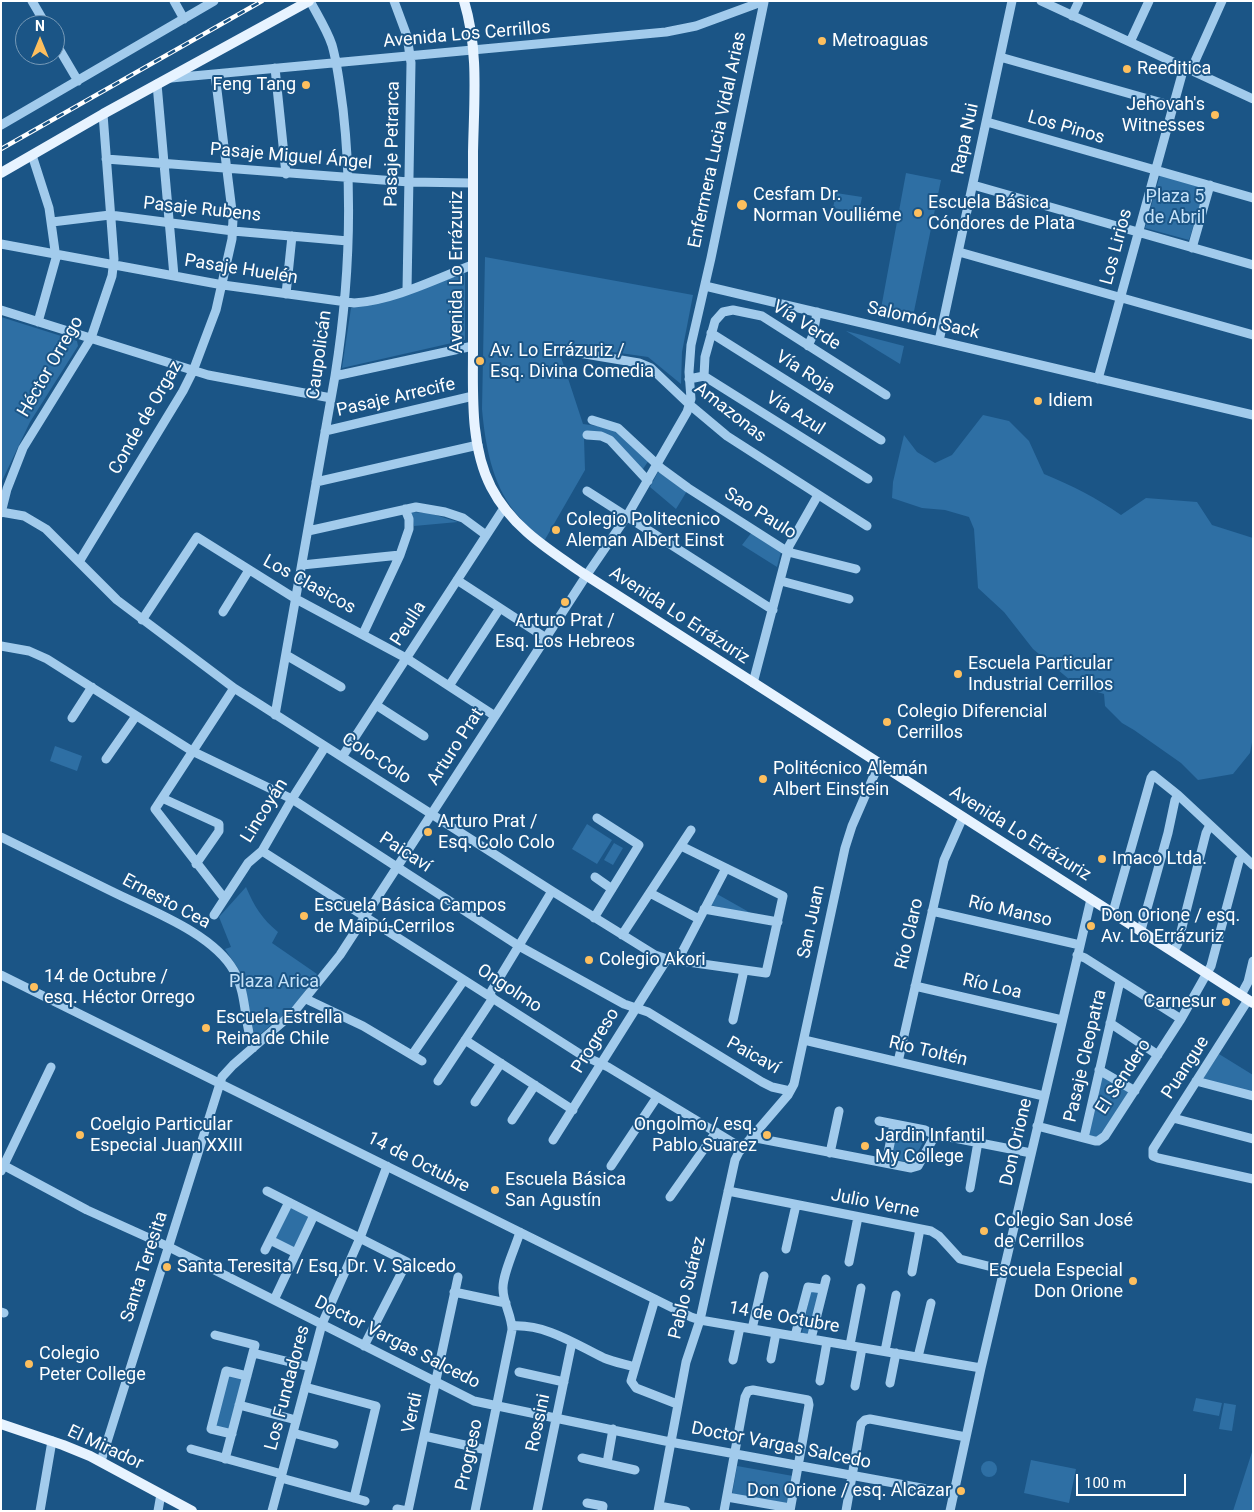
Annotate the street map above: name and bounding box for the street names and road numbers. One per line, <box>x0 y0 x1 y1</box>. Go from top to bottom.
street label: Avenida Los Cerrillos <box>382 17 552 53</box>
street label: Enfermera Lucia Vidal Arias <box>685 30 751 250</box>
street label: Pasaje Petrarca <box>381 81 405 207</box>
street label: Rapa Nui <box>948 101 984 177</box>
street label: Los Pinos <box>1025 107 1107 149</box>
street label: Pasaje Miguel Ángel <box>209 139 373 175</box>
street label: Avenida Lo Errázuriz <box>446 191 468 353</box>
street label: Pasaje Rubens <box>142 193 262 227</box>
street label: Los Lirios <box>1096 207 1138 287</box>
street label: Pasaje Huelén <box>183 250 299 290</box>
street label: Vía Verde <box>768 297 844 355</box>
street label: Salomón Sack <box>865 298 981 344</box>
street label: Caupolicán <box>303 309 337 401</box>
street label: Héctor Orrego <box>13 313 89 421</box>
street label: Vía Roja <box>771 346 839 400</box>
street label: Conde de Orgaz <box>105 357 187 479</box>
street label: Pasaje Arrecife <box>335 374 457 422</box>
street label: Amazonas <box>690 378 770 448</box>
street label: Vía Azul <box>762 388 828 440</box>
street label: Sao Paulo <box>720 483 800 545</box>
street label: Los Clasicos <box>259 551 359 619</box>
street label: Avenida Lo Errázuriz <box>605 563 753 669</box>
street label: Peulla <box>387 597 431 651</box>
street label: Arturo Prat <box>423 704 489 790</box>
street label: Colo-Colo <box>337 729 415 789</box>
street label: Lincoyán <box>237 775 293 847</box>
street label: Avenida Lo Errázuriz <box>945 782 1095 886</box>
street label: Paicaví <box>375 828 435 878</box>
street label: Ernesto Cea <box>118 870 214 934</box>
street label: San Juan <box>794 883 830 961</box>
street label: Río Manso <box>966 892 1054 932</box>
street label: Río Claro <box>891 896 929 972</box>
street label: Ongolmo <box>472 960 546 1018</box>
street label: Río Loa <box>960 970 1024 1004</box>
street label: Pasaje Cleopatra <box>1060 987 1112 1125</box>
street label: Progreso <box>568 1004 624 1078</box>
street label: Río Toltén <box>887 1032 969 1072</box>
street label: Paicaví <box>723 1033 783 1079</box>
street label: Puangue <box>1158 1033 1214 1103</box>
street label: El Sendero <box>1092 1035 1156 1119</box>
street label: Don Orione <box>996 1096 1038 1188</box>
street label: 14 de Octubre <box>363 1128 473 1198</box>
street label: Julio Verne <box>829 1185 921 1223</box>
street label: Santa Teresita <box>117 1209 173 1325</box>
street label: Pablo Suárez <box>665 1234 711 1342</box>
street label: Doctor Vargas Salcedo <box>311 1292 483 1394</box>
street label: 14 de Octubre <box>727 1298 841 1338</box>
street label: Los Fundadores <box>261 1323 315 1453</box>
street label: Verdi <box>398 1391 428 1435</box>
street label: Rossini <box>522 1392 556 1454</box>
street label: Progreso <box>452 1417 488 1493</box>
street label: Doctor Vargas Salcedo <box>689 1418 873 1474</box>
street label: El Mirador <box>64 1421 146 1475</box>

